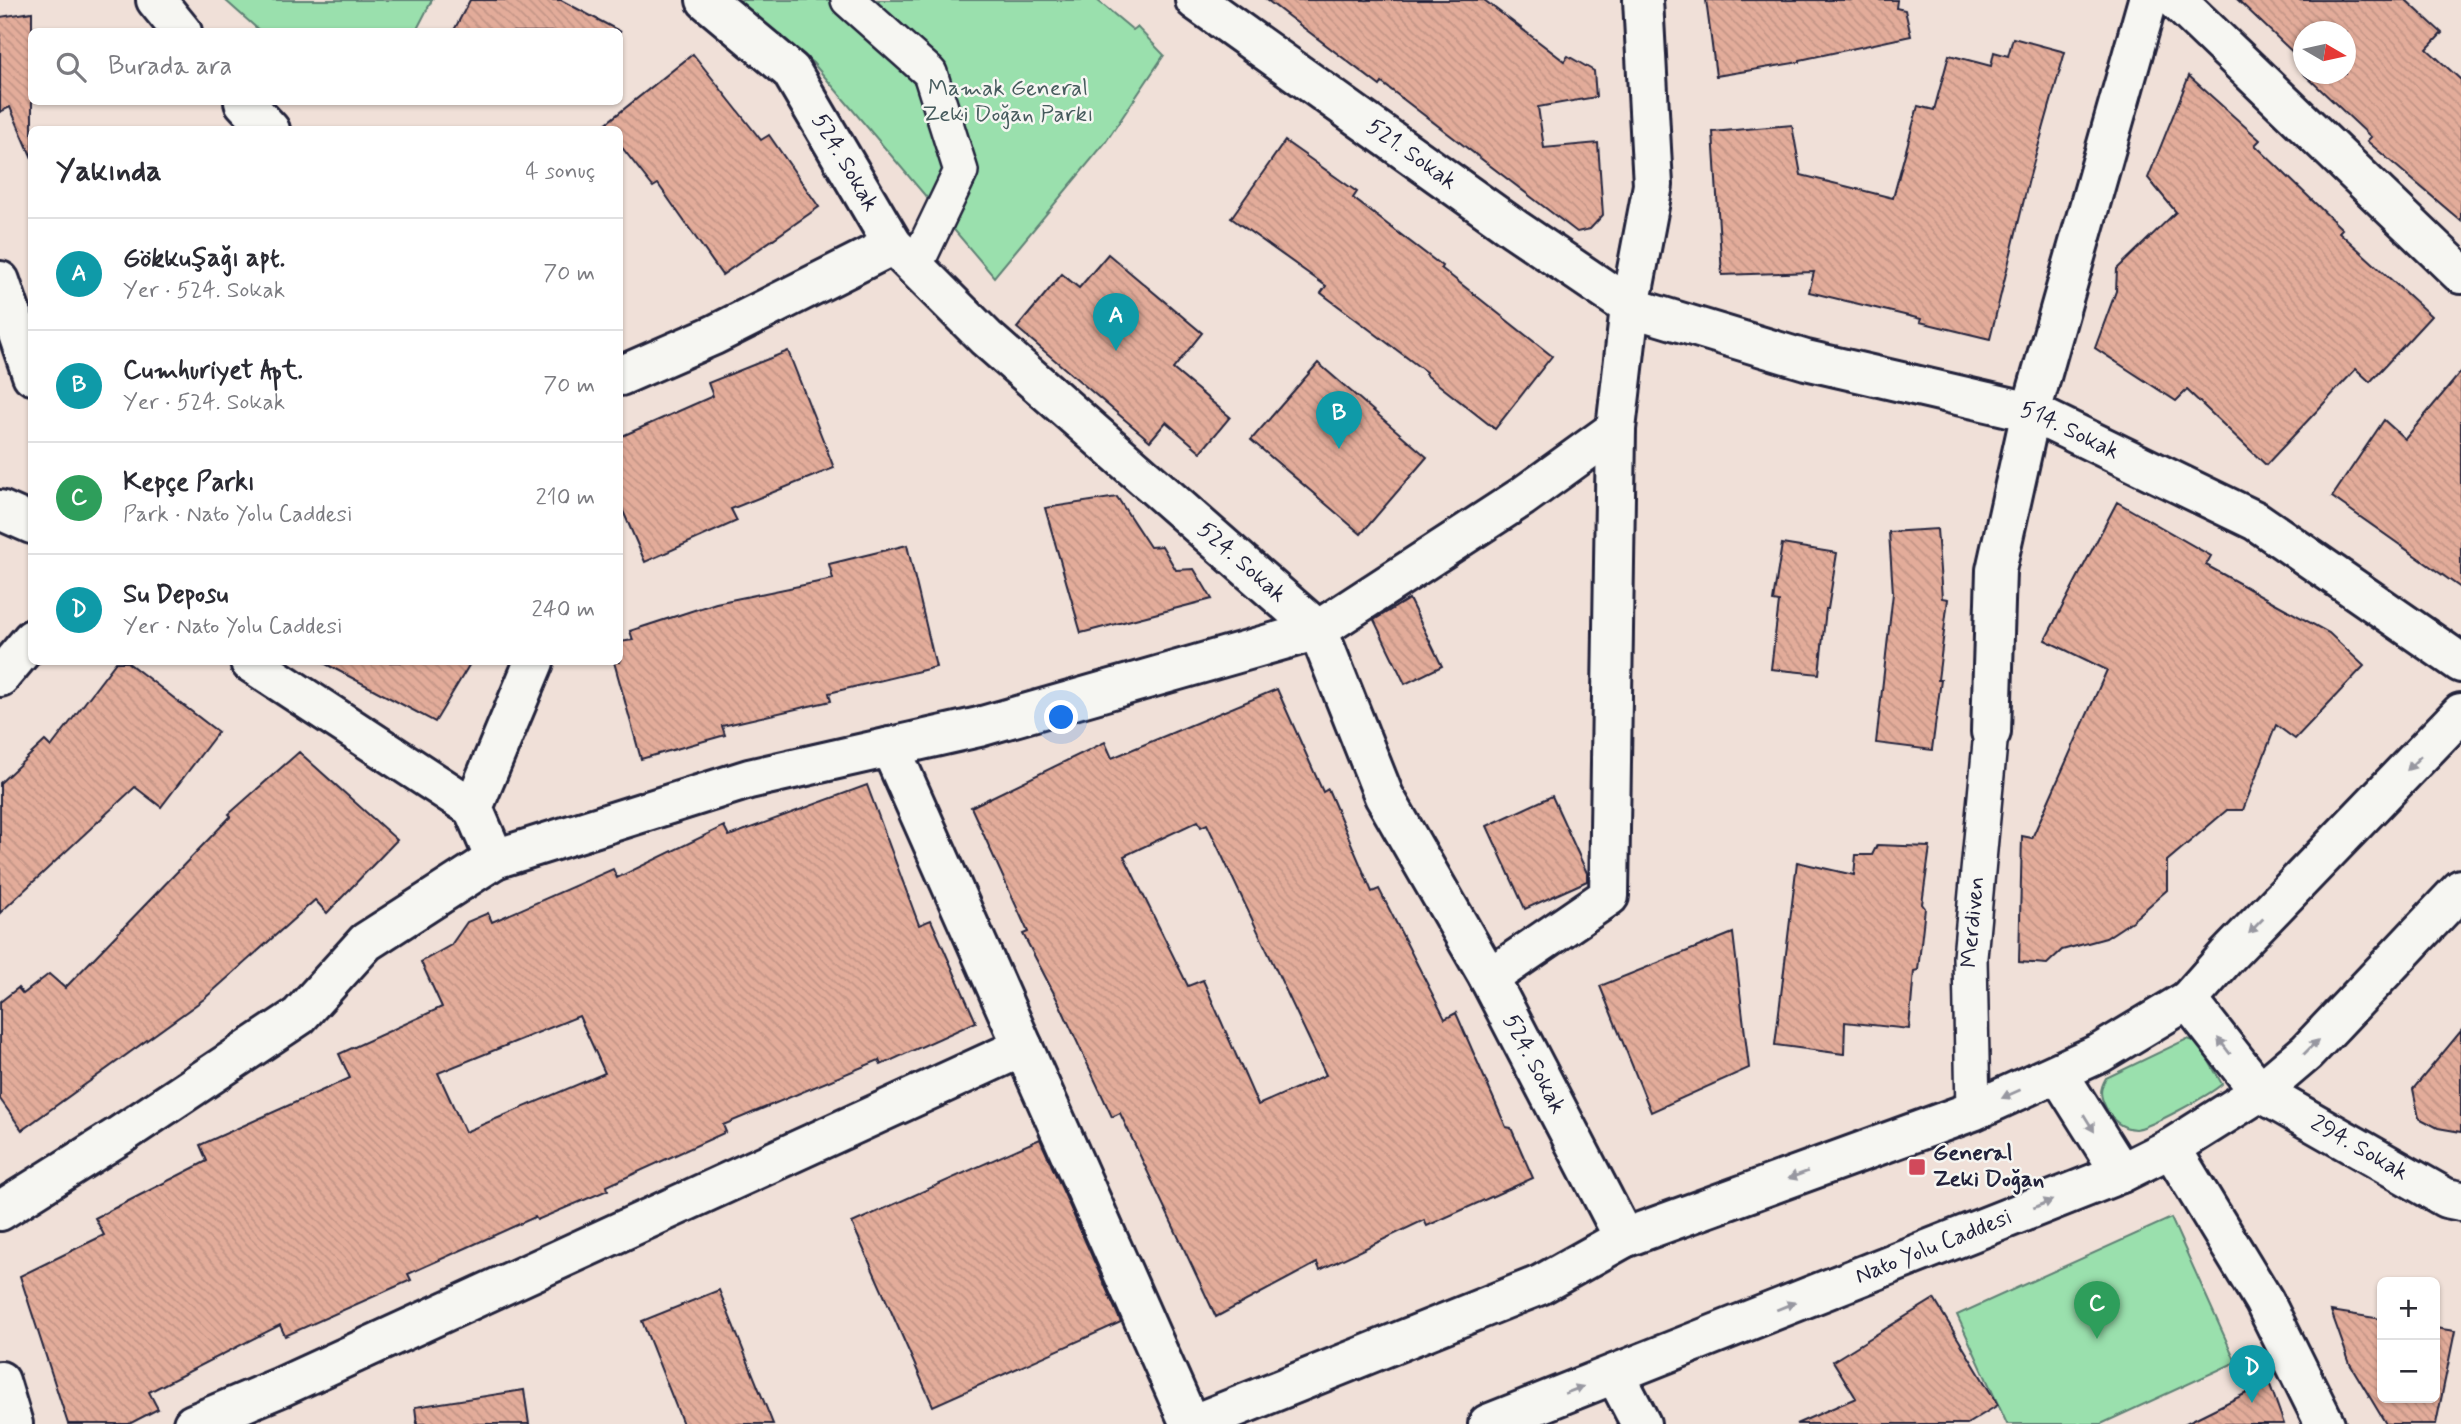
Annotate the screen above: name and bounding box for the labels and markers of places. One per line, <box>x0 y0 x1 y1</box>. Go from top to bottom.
pin: A <box>1093 293 1139 351</box>
pin: B <box>1316 391 1362 449</box>
place label: General Zeki Doğan <box>1933 1139 2044 1195</box>
marker: General Zeki Doğan <box>1907 1157 1927 1177</box>
pin: C <box>2074 1281 2120 1339</box>
pin: D <box>2229 1345 2275 1403</box>

